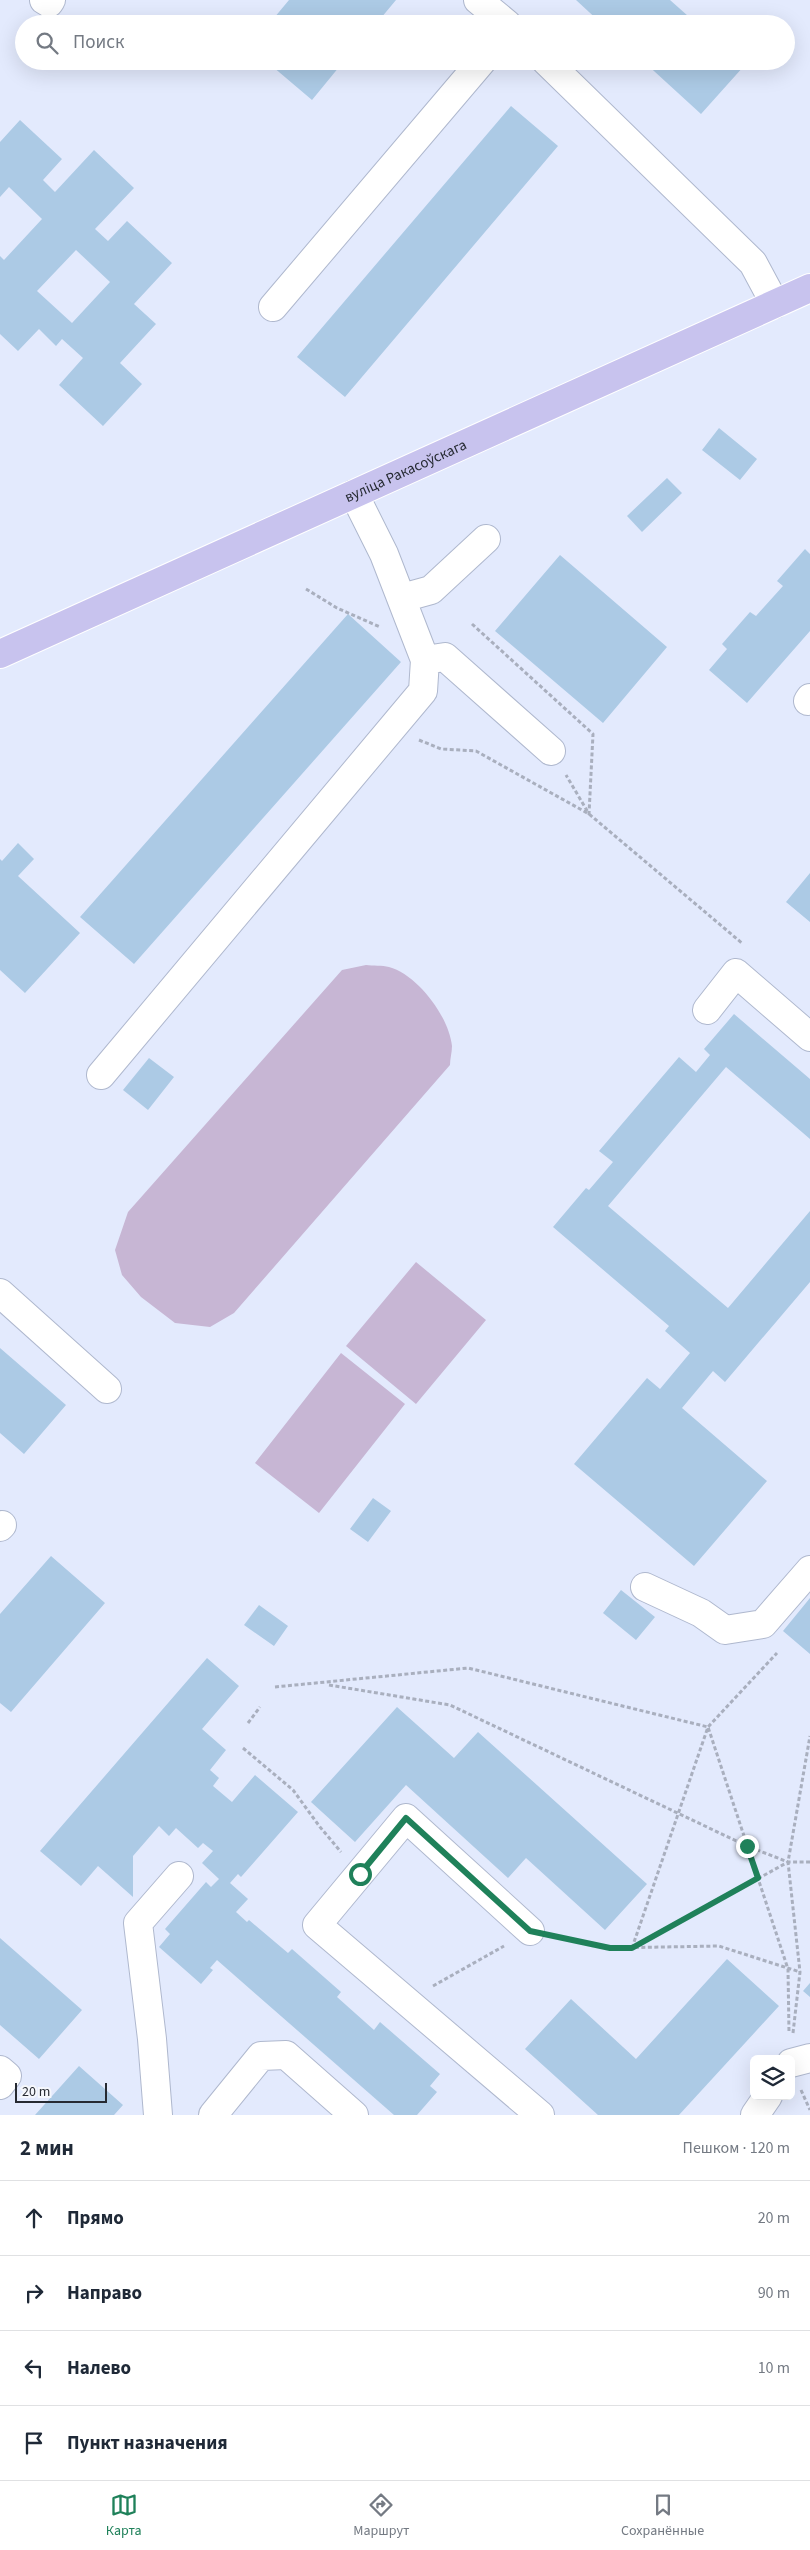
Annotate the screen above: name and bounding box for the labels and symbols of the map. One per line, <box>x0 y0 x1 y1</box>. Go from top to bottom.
street label: вуліца Ракасоўскага <box>341 434 470 507</box>
route end <box>736 1835 759 1858</box>
route start <box>349 1863 372 1886</box>
scale bar <box>15 2080 108 2103</box>

